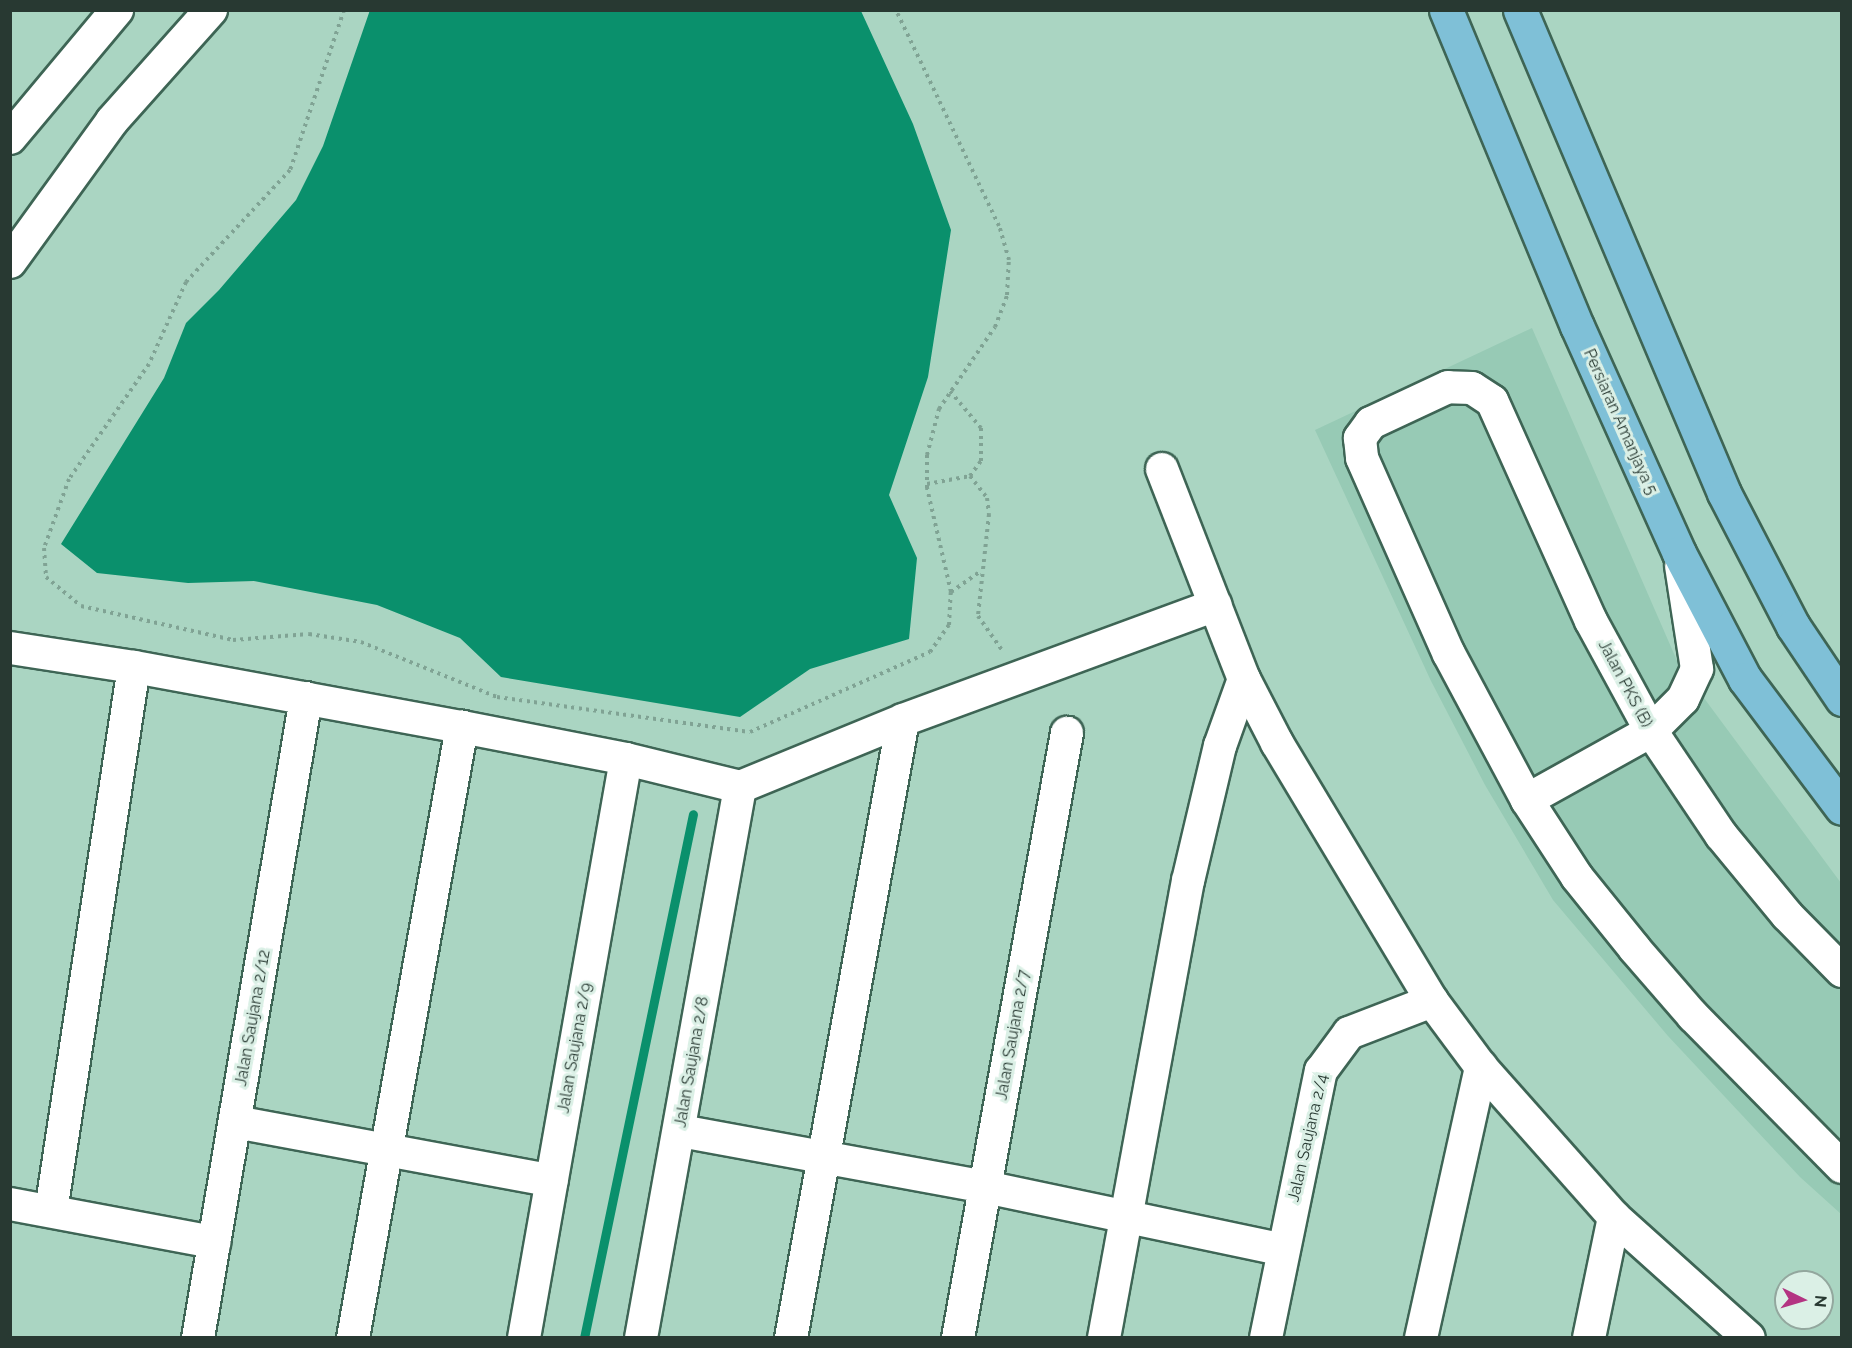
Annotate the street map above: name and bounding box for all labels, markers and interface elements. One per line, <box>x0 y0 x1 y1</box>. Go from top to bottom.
street label: Persiaran Amanjaya 5 <box>1579 346 1661 498</box>
street label: Jalan PKS (B) <box>1594 637 1656 731</box>
street label: Jalan Saujana 2/12 <box>232 948 274 1088</box>
street label: Jalan Saujana 2/7 <box>992 968 1034 1102</box>
street label: Jalan Saujana 2/9 <box>554 981 596 1115</box>
street label: Jalan Saujana 2/8 <box>671 995 713 1129</box>
street label: Jalan Saujana 2/4 <box>1284 1072 1332 1204</box>
north arrow <box>1774 1270 1834 1330</box>
text: N <box>1810 1295 1830 1308</box>

